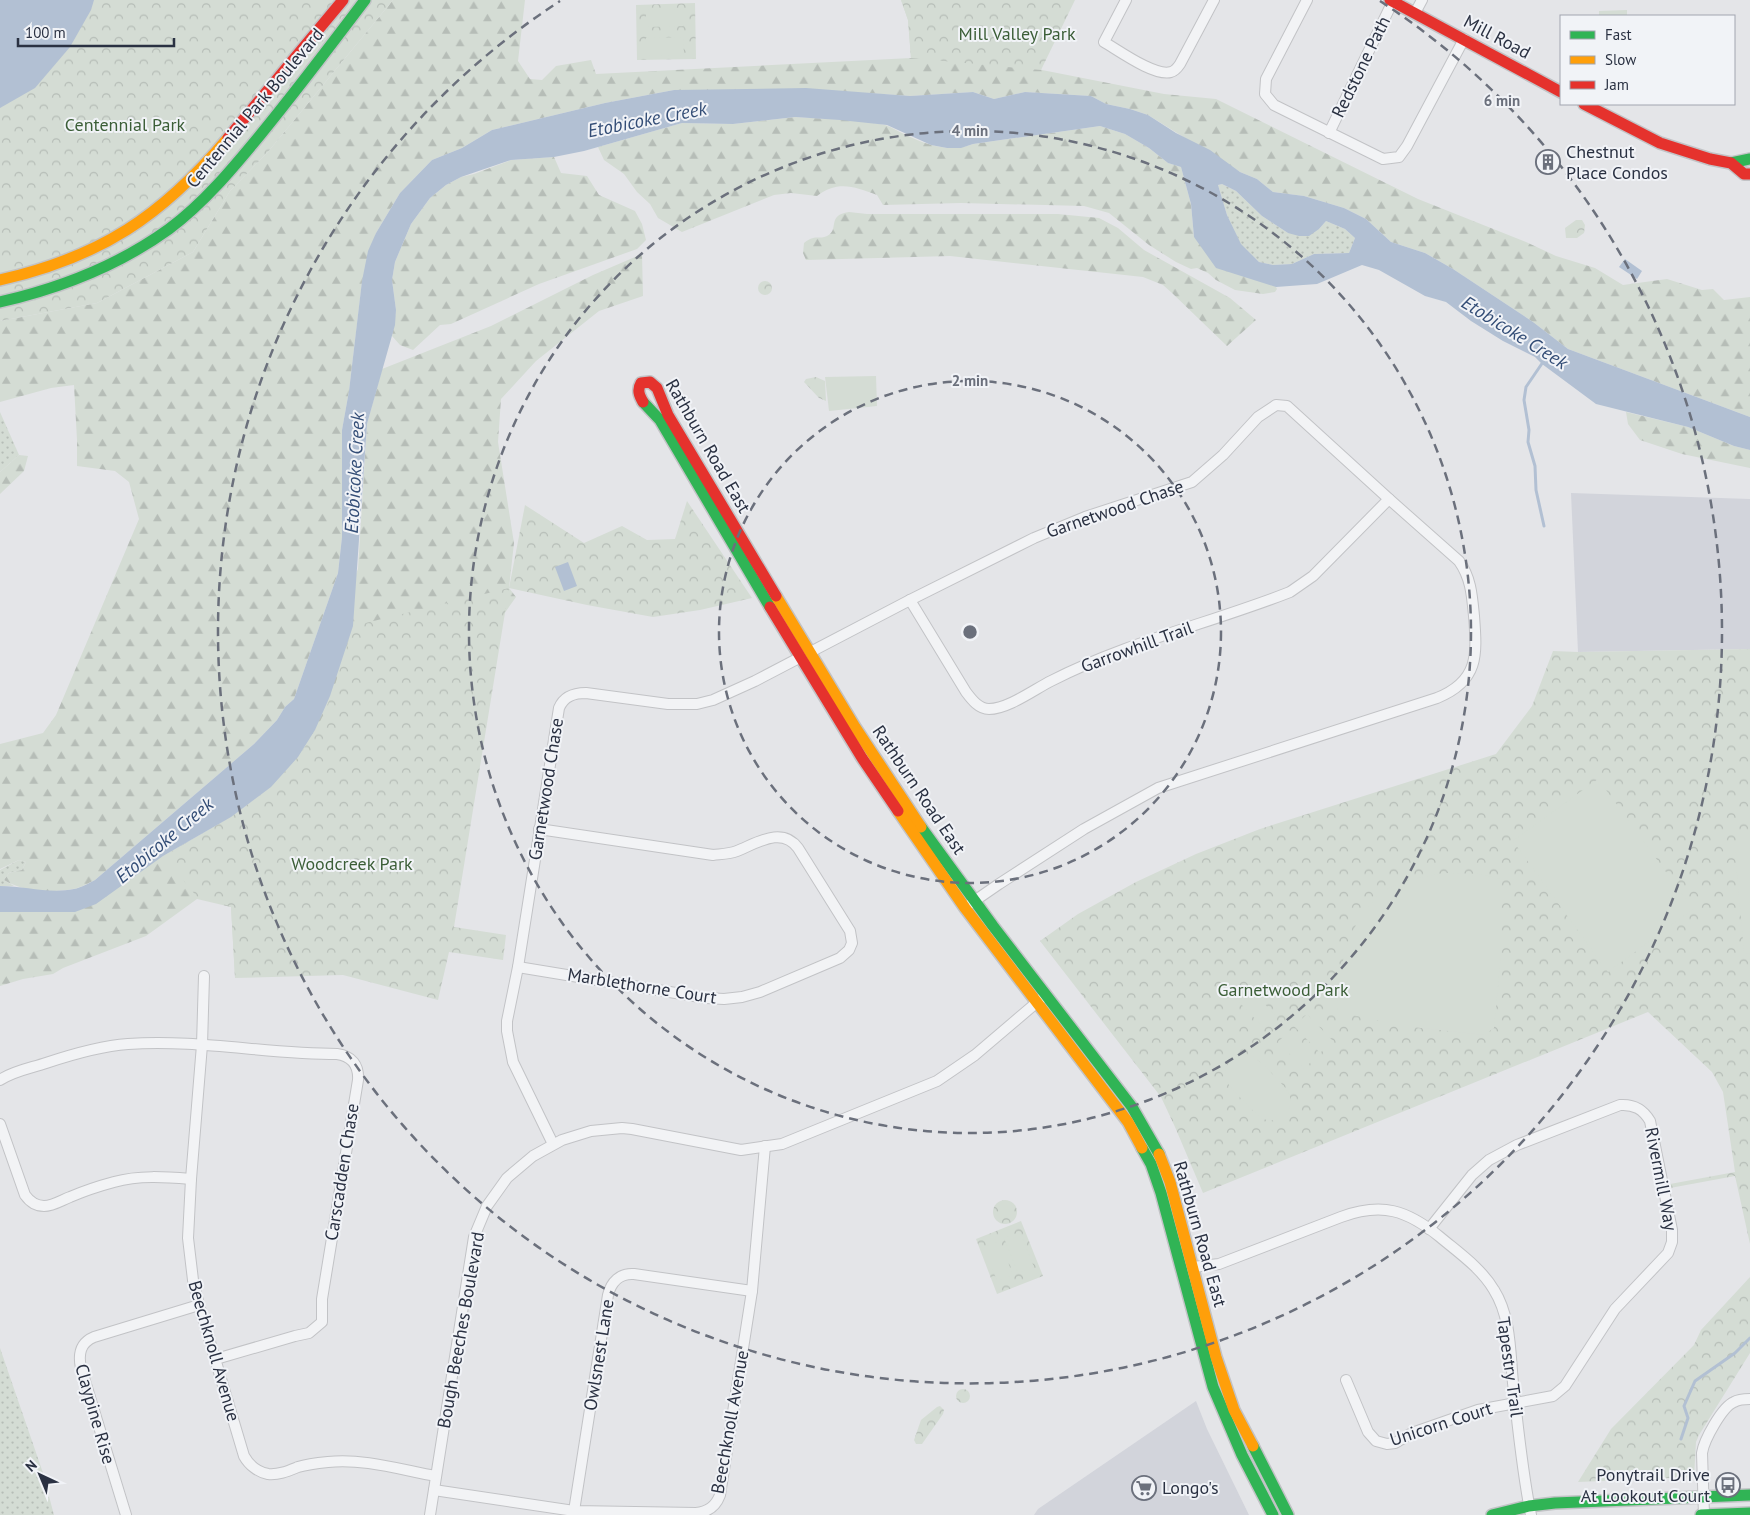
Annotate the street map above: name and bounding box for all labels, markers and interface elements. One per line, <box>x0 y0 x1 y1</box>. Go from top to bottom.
street label: Mill Road <box>1460 9 1535 64</box>
street label: Redstone Path <box>1326 12 1395 121</box>
scale bar <box>18 15 174 47</box>
legend <box>1560 15 1735 105</box>
park label: Mill Valley Park <box>959 22 1076 45</box>
text: 100 m <box>25 23 66 42</box>
street label: Centennial Park Boulevard <box>181 23 328 192</box>
text: Fast <box>1605 25 1632 44</box>
text: Slow <box>1605 50 1636 69</box>
text: Jam <box>1604 75 1629 94</box>
text: 6 min <box>1484 91 1520 110</box>
water label: Etobicoke Creek <box>585 95 710 142</box>
park label: Centennial Park <box>65 113 186 136</box>
text: 4 min <box>952 121 988 140</box>
place label: Chestnut Place Condos <box>1566 140 1668 184</box>
building icon: Chestnut Place Condos <box>1535 149 1561 175</box>
water label: Etobicoke Creek <box>1457 290 1574 375</box>
text: 2 min <box>952 371 988 390</box>
street label: Rathburn Road East <box>661 375 756 517</box>
water label: Etobicoke Creek <box>339 411 369 534</box>
street label: Garnetwood Chase <box>1043 474 1187 543</box>
street label: Garrowhill Trail <box>1078 615 1197 677</box>
centre of rings <box>961 623 979 641</box>
street label: Garnetwood Chase <box>523 716 568 862</box>
street label: Rathburn Road East <box>868 721 971 859</box>
water label: Etobicoke Creek <box>110 791 219 888</box>
park label: Woodcreek Park <box>291 852 413 875</box>
street label: Marblethorne Court <box>566 962 718 1009</box>
park label: Garnetwood Park <box>1217 978 1349 1001</box>
street label: Carscadden Chase <box>319 1102 364 1242</box>
street label: Rivermill Way <box>1640 1125 1683 1233</box>
street label: Rathburn Road East <box>1169 1158 1232 1310</box>
street label: Bough Beeches Boulevard <box>432 1230 489 1430</box>
street label: Beechknoll Avenue <box>183 1278 246 1424</box>
street label: Owlsnest Lane <box>578 1297 619 1412</box>
street label: Tapestry Trail <box>1492 1315 1529 1419</box>
street label: Beechknoll Avenue <box>706 1348 753 1496</box>
street label: Claypine Rise <box>70 1361 121 1467</box>
street label: Unicorn Court <box>1387 1396 1495 1451</box>
north arrow <box>15 1450 65 1500</box>
text: N <box>21 1456 41 1475</box>
place label: Ponytrail Drive At Lookout Court <box>1581 1463 1710 1507</box>
bus stop icon: Ponytrail Drive At Lookout Court <box>1715 1472 1741 1498</box>
supermarket icon: Longo's <box>1131 1475 1157 1501</box>
place label: Longo's <box>1162 1476 1218 1499</box>

